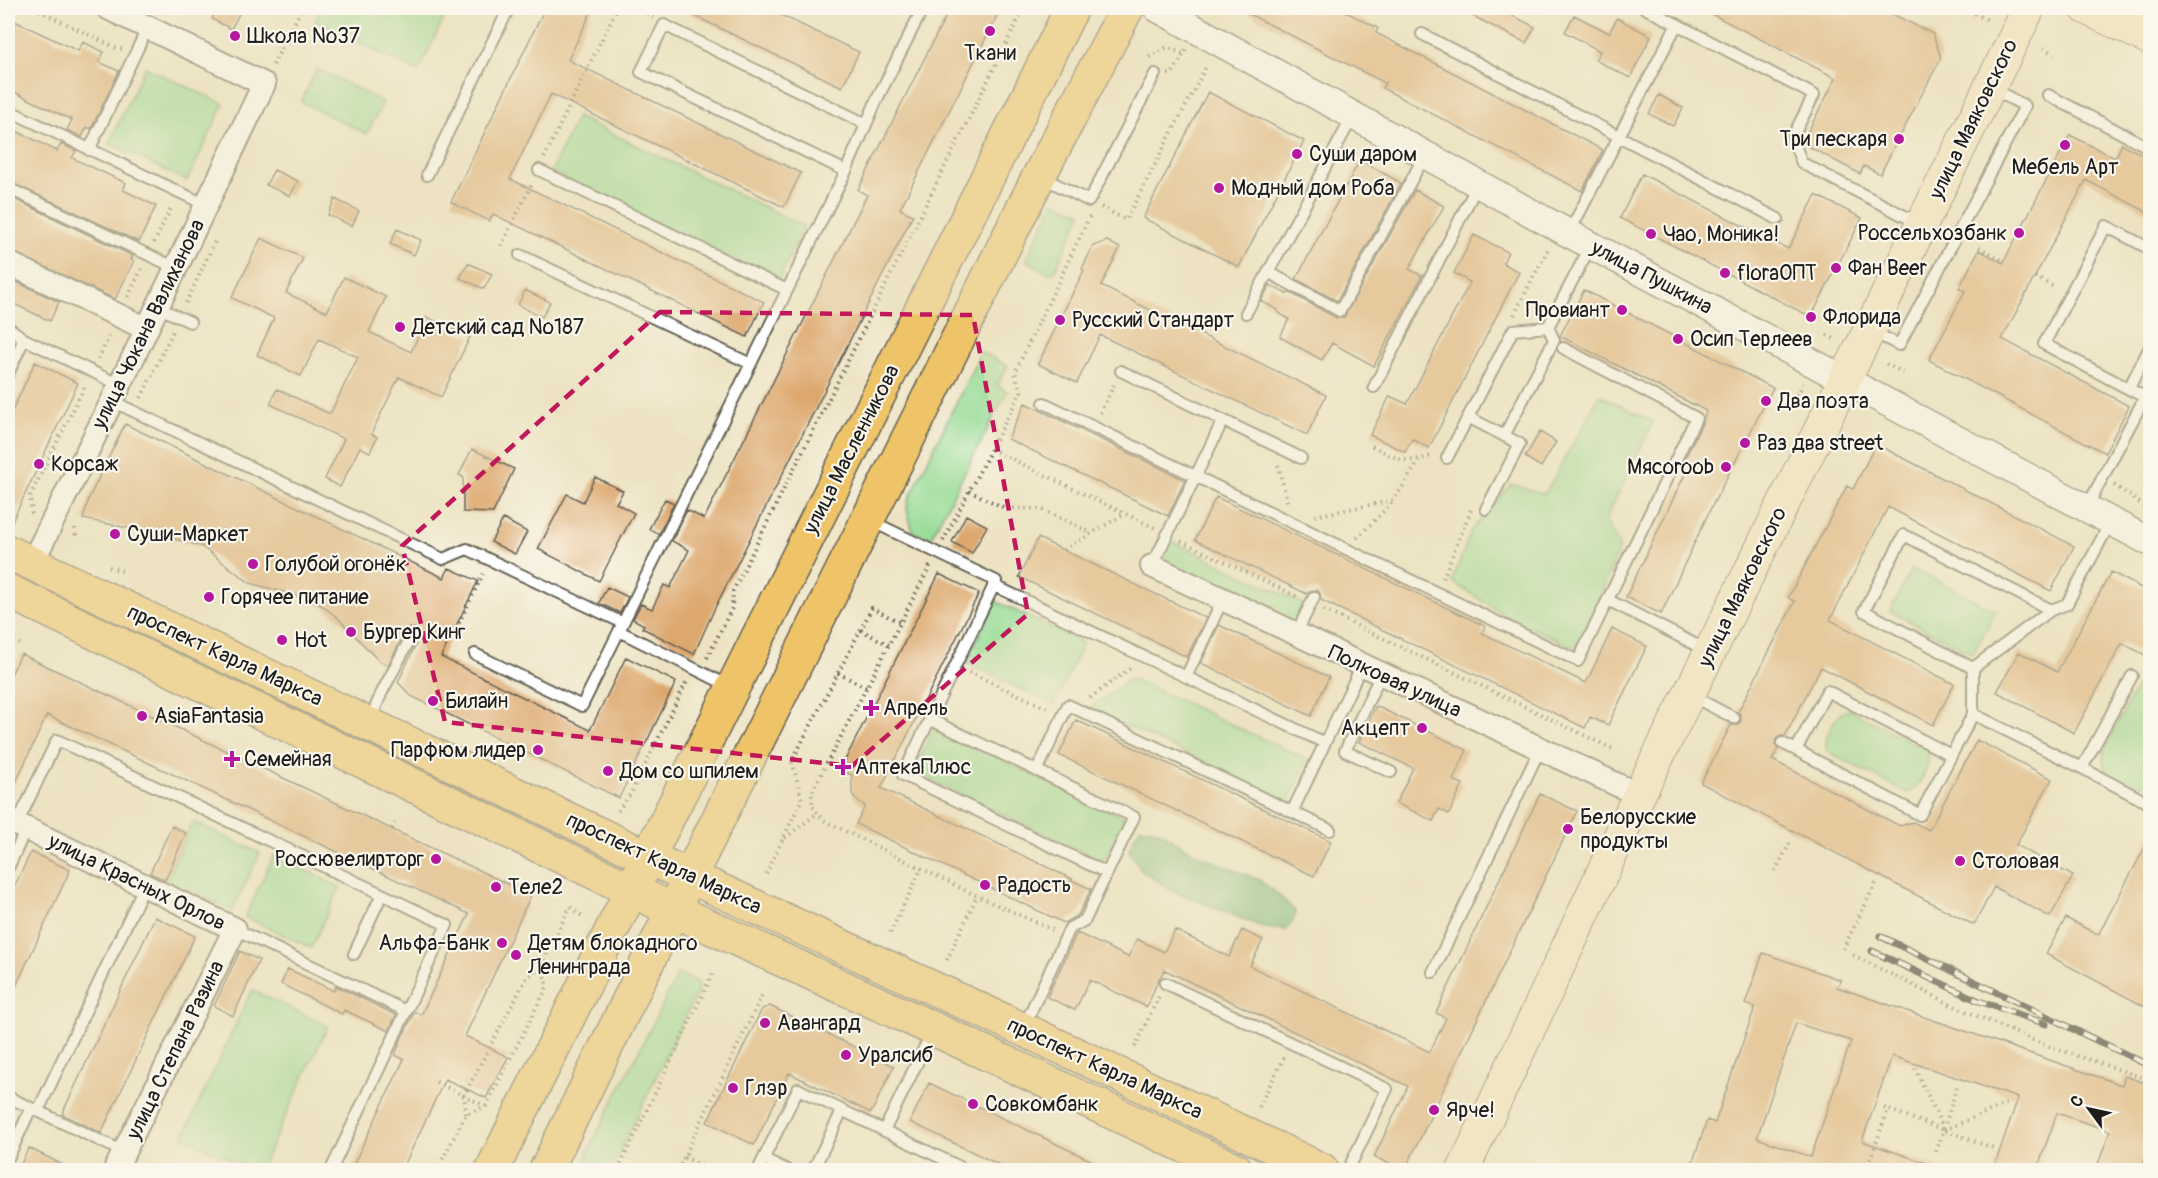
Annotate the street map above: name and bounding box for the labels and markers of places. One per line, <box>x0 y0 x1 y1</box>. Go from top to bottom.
place label: Школа №37 <box>247 23 360 50</box>
marker: Ткани <box>983 24 997 38</box>
marker: Школа №37 <box>228 29 242 43</box>
place label: Ткани <box>964 40 1016 67</box>
place label: Три пескаря <box>1779 126 1887 153</box>
marker: Три пескаря <box>1892 132 1906 146</box>
marker: Мебель Арт <box>2058 138 2072 152</box>
place label: Суши даром <box>1309 141 1417 168</box>
marker: Суши даром <box>1290 147 1304 161</box>
place label: Мебель Арт <box>2011 154 2119 181</box>
place label: Модный дом Роба <box>1231 175 1394 202</box>
marker: Модный дом Роба <box>1212 181 1226 195</box>
place label: Россельхозбанк <box>1858 220 2007 247</box>
place label: Чао, Моника! <box>1663 221 1779 248</box>
marker: Россельхозбанк <box>2012 226 2026 240</box>
marker: Чао, Моника! <box>1644 227 1658 241</box>
place label: Фан Beer <box>1848 255 1927 282</box>
place label: floraОПТ <box>1737 260 1817 287</box>
marker: Фан Beer <box>1829 261 1843 275</box>
marker: floraОПТ <box>1718 266 1732 280</box>
place label: Провиант <box>1526 297 1610 324</box>
marker: Провиант <box>1615 303 1629 317</box>
place label: Флорида <box>1823 304 1901 331</box>
place label: Русский Стандарт <box>1072 307 1235 334</box>
marker: Флорида <box>1804 310 1818 324</box>
marker: Русский Стандарт <box>1053 313 1067 327</box>
place label: Детский сад №187 <box>411 314 584 341</box>
marker: Детский сад №187 <box>393 320 407 334</box>
place label: Осип Терлеев <box>1690 326 1813 353</box>
marker: Осип Терлеев <box>1671 332 1685 346</box>
place label: Два поэта <box>1777 388 1869 415</box>
marker: Два поэта <box>1759 394 1773 408</box>
place label: Раз два street <box>1757 430 1884 457</box>
marker: Раз два street <box>1738 436 1752 450</box>
place label: Корсаж <box>51 451 119 478</box>
place label: Мясоroob <box>1627 454 1714 481</box>
marker: Корсаж <box>32 457 46 471</box>
marker: Мясоroob <box>1719 460 1733 474</box>
place label: Суши-Маркет <box>127 521 249 548</box>
marker: Суши-Маркет <box>108 527 122 541</box>
place label: Голубой огонёк <box>265 551 407 578</box>
marker: Голубой огонёк <box>246 557 260 571</box>
place label: Горячее питание <box>221 584 369 611</box>
marker: Горячее питание <box>202 590 216 604</box>
place label: Бургер Кинг <box>363 619 466 646</box>
marker: Бургер Кинг <box>344 625 358 639</box>
place label: Hot <box>294 627 328 654</box>
marker: Hot <box>275 633 289 647</box>
place label: Билайн <box>445 688 508 715</box>
marker: Билайн <box>426 694 440 708</box>
place label: Апрель <box>883 695 948 722</box>
marker: Апрель <box>864 701 878 715</box>
place label: AsiaFantasia <box>154 703 264 730</box>
marker: AsiaFantasia <box>135 709 149 723</box>
place label: Акцепт <box>1341 715 1410 742</box>
marker: Акцепт <box>1415 721 1429 735</box>
place label: Парфюм лидер <box>391 737 526 764</box>
marker: Парфюм лидер <box>531 743 545 757</box>
place label: Семейная <box>244 746 332 773</box>
marker: Семейная <box>225 752 239 766</box>
place label: АптекаПлюс <box>855 754 971 781</box>
place label: Дом со шпилем <box>619 758 759 785</box>
marker: АптекаПлюс <box>836 760 850 774</box>
marker: Дом со шпилем <box>601 764 615 778</box>
place label: Белорусские продукты <box>1580 804 1697 855</box>
marker: Белорусские продукты <box>1561 822 1575 836</box>
place label: Россювелирторг <box>275 846 424 873</box>
place label: Столовая <box>1972 848 2059 875</box>
marker: Россювелирторг <box>429 852 443 866</box>
marker: Столовая <box>1953 854 1967 868</box>
place label: Радость <box>997 872 1072 899</box>
place label: Теле2 <box>508 874 563 901</box>
marker: Радость <box>978 878 992 892</box>
marker: Теле2 <box>489 880 503 894</box>
place label: Альфа-Банк <box>378 930 490 957</box>
place label: Детям блокадного Ленинграда <box>527 930 698 981</box>
marker: Альфа-Банк <box>495 936 509 950</box>
marker: Детям блокадного Ленинграда <box>509 948 523 962</box>
place label: Авангард <box>777 1010 861 1037</box>
marker: Авангард <box>758 1016 772 1030</box>
place label: Уралсиб <box>858 1042 933 1069</box>
marker: Уралсиб <box>839 1048 853 1062</box>
place label: Глэр <box>745 1075 787 1102</box>
marker: Глэр <box>726 1081 740 1095</box>
place label: Совкомбанк <box>985 1091 1099 1118</box>
marker: Совкомбанк <box>966 1097 980 1111</box>
place label: Ярче! <box>1446 1097 1495 1124</box>
marker: Ярче! <box>1427 1103 1441 1117</box>

